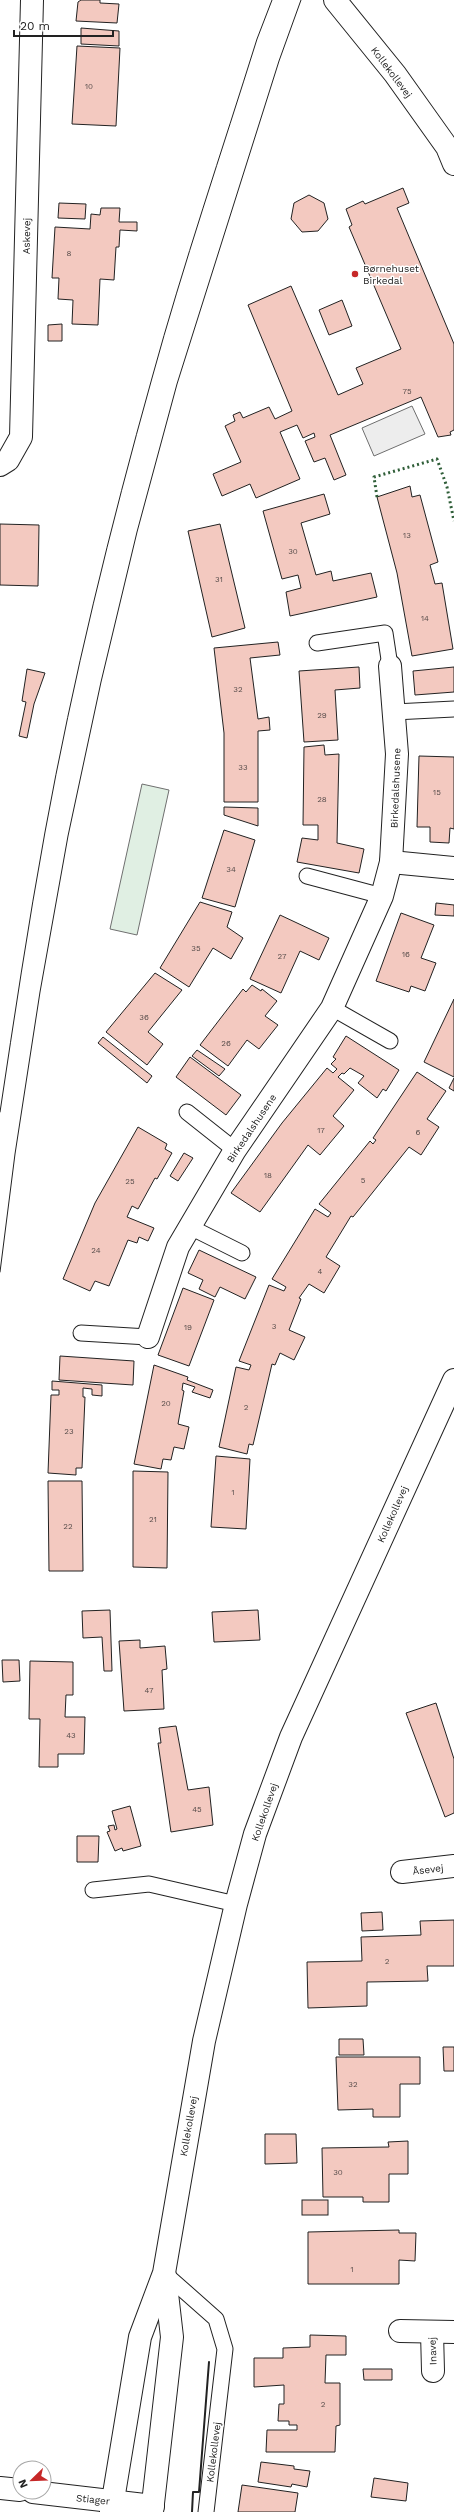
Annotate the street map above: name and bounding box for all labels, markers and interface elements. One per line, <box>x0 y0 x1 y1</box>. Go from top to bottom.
scale bar <box>14 12 113 38</box>
text: 20 m <box>20 19 50 33</box>
street label: Kollekollevej <box>369 45 414 100</box>
house number: 10 <box>85 82 93 91</box>
street label: Askevej <box>21 218 32 254</box>
house number: 8 <box>67 249 72 258</box>
place label: Børnehuset Birkedal <box>363 263 420 286</box>
marker: Børnehuset Birkedal <box>350 269 360 279</box>
house number: 75 <box>402 387 412 396</box>
house number: 13 <box>403 531 411 540</box>
house number: 30 <box>288 547 298 556</box>
house number: 31 <box>215 575 223 584</box>
house number: 14 <box>421 614 429 623</box>
house number: 32 <box>233 685 243 694</box>
house number: 29 <box>317 711 327 720</box>
street label: Birkedalshusene <box>389 748 402 828</box>
house number: 33 <box>238 763 248 772</box>
house number: 15 <box>433 788 441 797</box>
house number: 28 <box>317 795 327 804</box>
house number: 34 <box>226 865 236 874</box>
house number: 35 <box>191 944 201 953</box>
house number: 16 <box>402 950 410 959</box>
house number: 27 <box>278 952 287 961</box>
house number: 36 <box>139 1013 149 1022</box>
house number: 26 <box>221 1039 231 1048</box>
street label: Birkedalshusene <box>224 1092 279 1165</box>
house number: 17 <box>317 1126 325 1135</box>
house number: 6 <box>416 1128 421 1137</box>
house number: 18 <box>264 1171 272 1180</box>
house number: 5 <box>361 1176 366 1185</box>
house number: 25 <box>125 1177 135 1186</box>
house number: 24 <box>91 1246 101 1255</box>
house number: 4 <box>318 1267 323 1276</box>
house number: 3 <box>272 1322 277 1331</box>
house number: 19 <box>184 1323 192 1332</box>
house number: 20 <box>161 1399 171 1408</box>
house number: 2 <box>244 1403 249 1412</box>
house number: 23 <box>64 1427 74 1436</box>
street label: Kollekollevej <box>375 1484 410 1544</box>
house number: 1 <box>231 1488 235 1497</box>
house number: 21 <box>149 1515 157 1524</box>
house number: 22 <box>63 1522 73 1531</box>
house number: 47 <box>145 1686 154 1695</box>
house number: 43 <box>66 1731 76 1740</box>
street label: Kollekollevej <box>249 1782 280 1843</box>
house number: 45 <box>192 1805 202 1814</box>
street label: Åsevej <box>412 1862 444 1877</box>
house number: 2 <box>385 1957 390 1966</box>
house number: 32 <box>348 2080 358 2089</box>
street label: Kollekollevej <box>178 2095 199 2157</box>
house number: 30 <box>333 2168 343 2177</box>
house number: 1 <box>350 2265 354 2274</box>
street label: Inavej <box>427 2337 438 2365</box>
house number: 2 <box>321 2400 326 2409</box>
street label: Kollekollevej <box>204 2421 223 2483</box>
north arrow <box>12 2460 52 2500</box>
text: N <box>16 2477 31 2490</box>
street label: Stiager <box>75 2492 110 2507</box>

